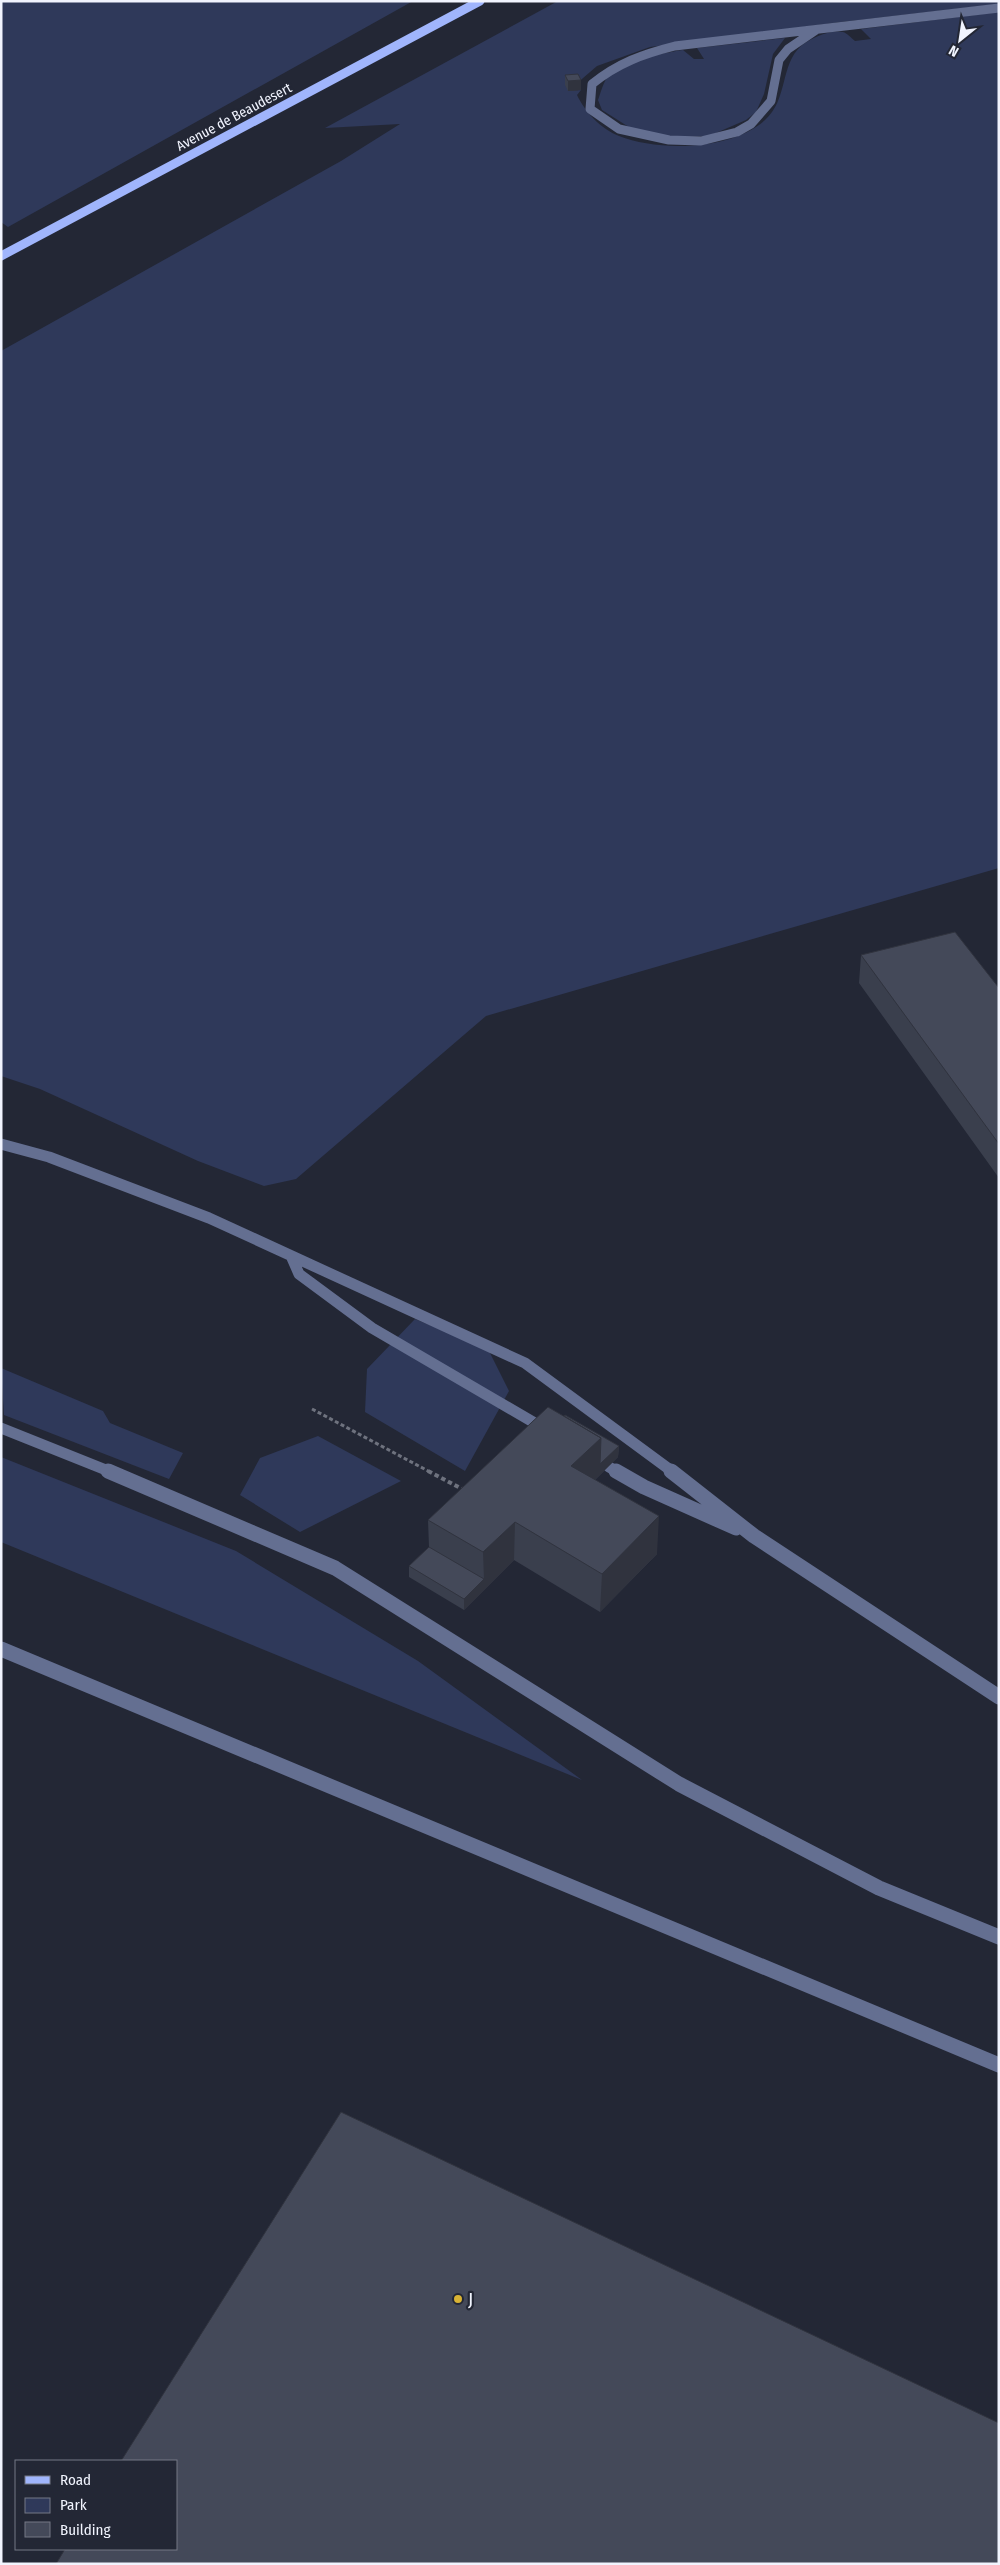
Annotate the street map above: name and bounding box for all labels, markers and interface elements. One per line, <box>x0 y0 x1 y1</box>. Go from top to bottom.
north arrow <box>935 15 985 65</box>
text: N <box>946 41 962 60</box>
street label: Avenue de Beaudesert <box>173 79 295 155</box>
place label: J <box>468 2288 473 2311</box>
marker: J <box>452 2293 464 2305</box>
legend <box>15 2460 178 2550</box>
text: Road <box>60 2471 91 2489</box>
text: Park <box>60 2496 87 2514</box>
text: Building <box>60 2521 111 2539</box>

